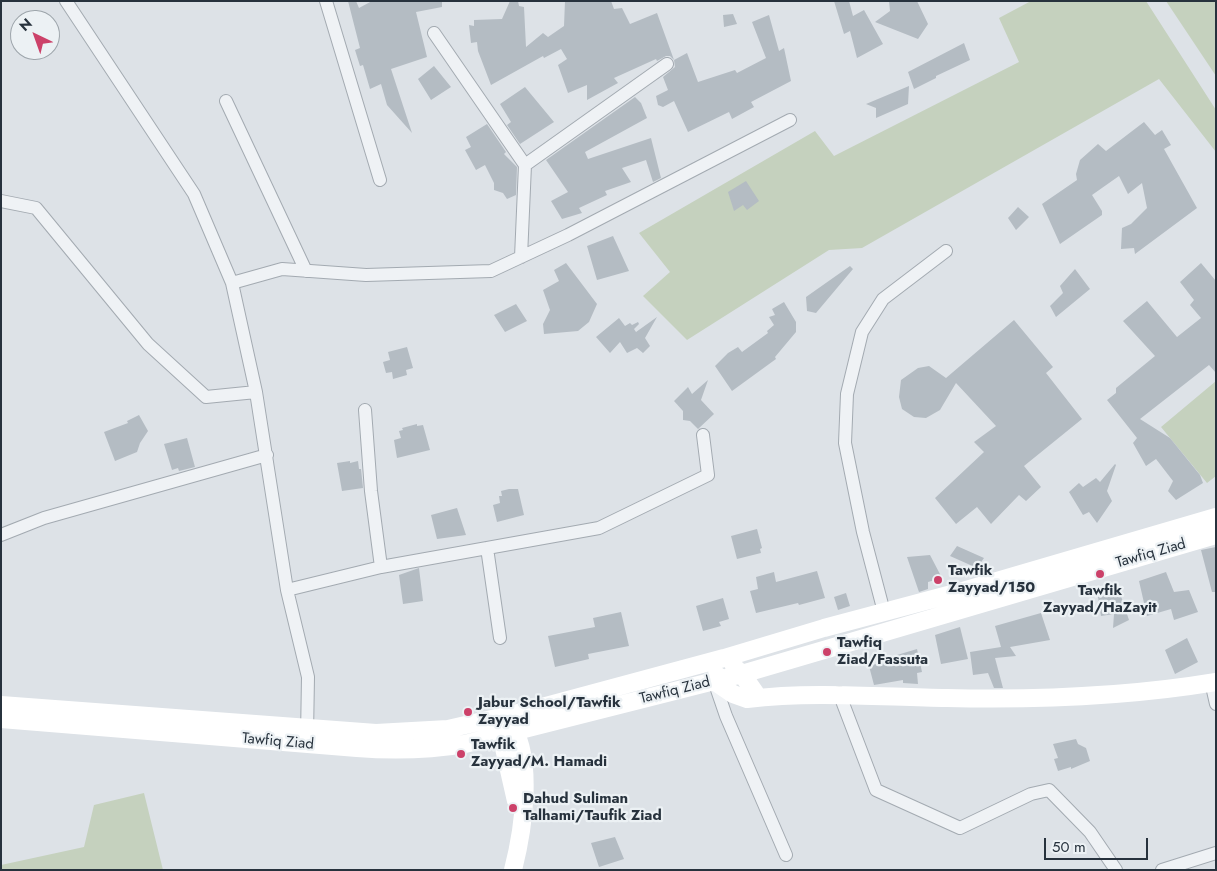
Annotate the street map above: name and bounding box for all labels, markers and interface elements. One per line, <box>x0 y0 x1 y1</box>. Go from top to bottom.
north arrow <box>10 10 60 60</box>
text: N <box>15 13 36 36</box>
street label: Tawfiq Ziad <box>1114 535 1188 573</box>
place label: Tawfik Zayyad/150 <box>948 562 1035 597</box>
marker: Tawfik Zayyad/HaZayit <box>1094 568 1106 580</box>
marker: Tawfik Zayyad/150 <box>932 574 944 586</box>
place label: Tawfik Zayyad/HaZayit <box>1043 582 1157 617</box>
place label: Tawfiq Ziad/Fassuta <box>837 634 928 669</box>
marker: Tawfiq Ziad/Fassuta <box>821 646 833 658</box>
street label: Tawfiq Ziad <box>638 674 712 708</box>
place label: Jabur School/Tawfik Zayyad <box>478 694 621 729</box>
marker: Jabur School/Tawfik Zayyad <box>462 706 474 718</box>
street label: Tawfiq Ziad <box>241 730 315 754</box>
place label: Tawfik Zayyad/M. Hamadi <box>471 736 607 771</box>
marker: Tawfik Zayyad/M. Hamadi <box>455 748 467 760</box>
place label: Dahud Suliman Talhami/Taufik Ziad <box>523 790 662 825</box>
marker: Dahud Suliman Talhami/Taufik Ziad <box>507 802 519 814</box>
scale bar <box>1047 828 1151 860</box>
text: 50 m <box>1052 836 1086 858</box>

